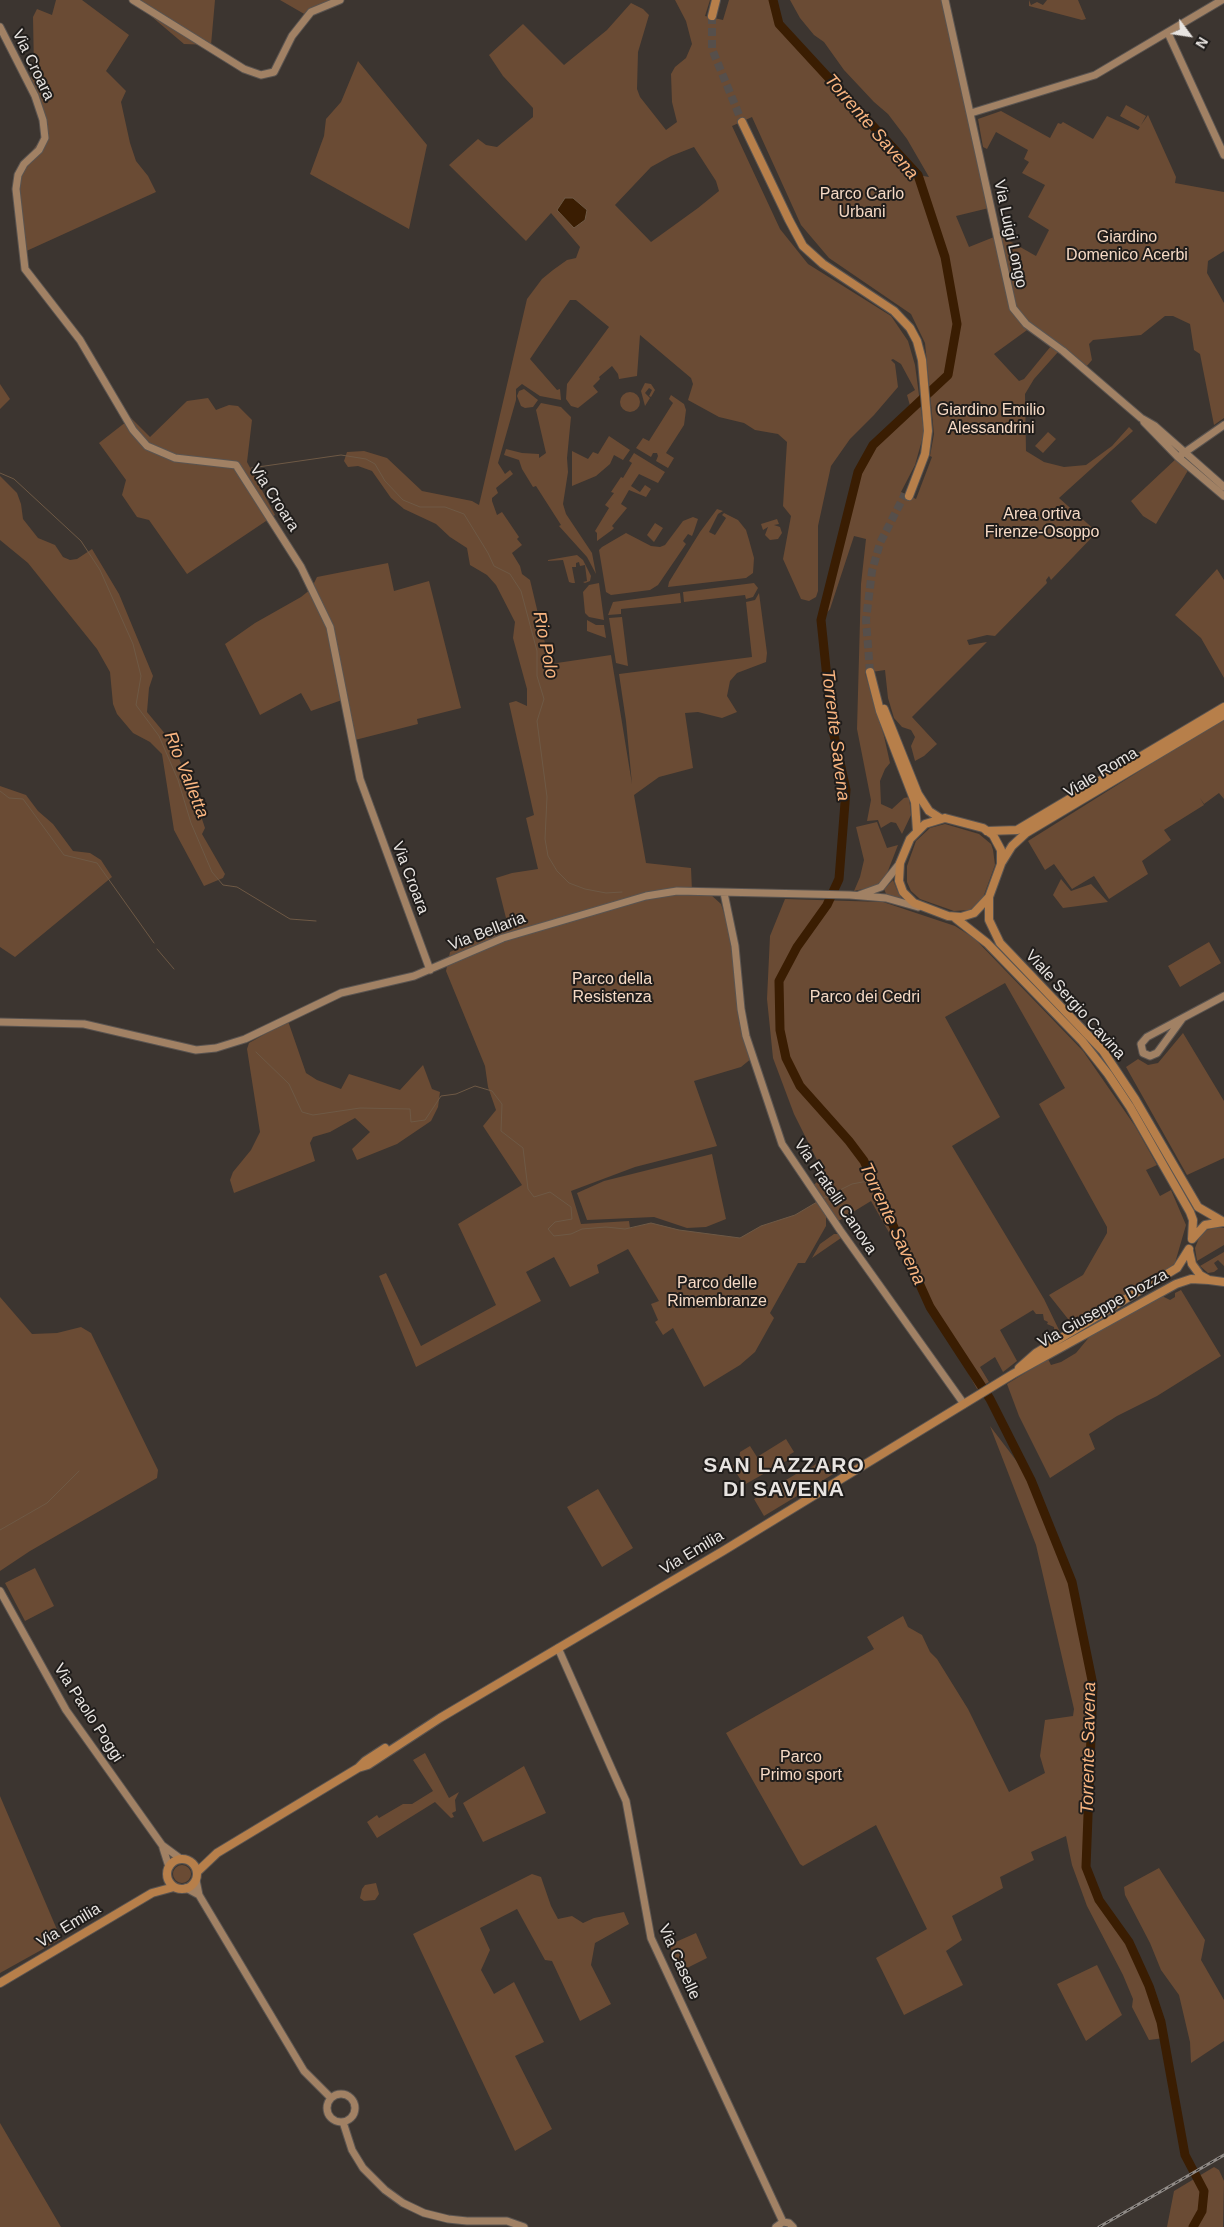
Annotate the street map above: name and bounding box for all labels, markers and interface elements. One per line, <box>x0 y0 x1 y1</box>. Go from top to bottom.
north arrow <box>1164 10 1214 60</box>
street label: Via Croara <box>8 27 58 103</box>
text: N <box>1192 34 1211 51</box>
water label: Torrente Savena <box>819 70 923 184</box>
street label: Via Luigi Longo <box>989 178 1031 290</box>
park label: Parco Carlo Urbani <box>820 185 904 223</box>
park label: Giardino Domenico Acerbi <box>1066 228 1188 266</box>
park label: Giardino Emilio Alessandrini <box>937 401 1045 439</box>
street label: Via Croara <box>245 461 303 535</box>
park label: Area ortiva Firenze-Osoppo <box>985 505 1099 543</box>
water label: Rio Polo <box>528 610 562 680</box>
water label: Torrente Savena <box>816 668 854 802</box>
water label: Rio Valletta <box>159 729 213 821</box>
street label: Viale Roma <box>1061 744 1141 802</box>
street label: Via Croara <box>387 839 433 917</box>
street label: Via Bellaria <box>446 909 528 955</box>
street label: Viale Sergio Cavina <box>1021 946 1129 1064</box>
park label: Parco della Resistenza <box>572 970 652 1008</box>
park label: Parco dei Cedri <box>810 988 920 1008</box>
street label: Via Fratelli Canova <box>789 1136 881 1258</box>
water label: Torrente Savena <box>854 1159 930 1289</box>
street label: Via Giuseppe Dozza <box>1035 1265 1171 1353</box>
park label: Parco delle Rimembranze <box>667 1274 767 1312</box>
district label: SAN LAZZARO DI SAVENA <box>702 1453 866 1503</box>
street label: Via Emilia <box>657 1527 727 1579</box>
street label: Via Paolo Poggi <box>49 1660 127 1766</box>
water label: Torrente Savena <box>1077 1682 1101 1814</box>
park label: Parco Primo sport <box>760 1748 842 1786</box>
street label: Via Emilia <box>34 1900 104 1952</box>
street label: Via Caselle <box>654 1921 704 2003</box>

